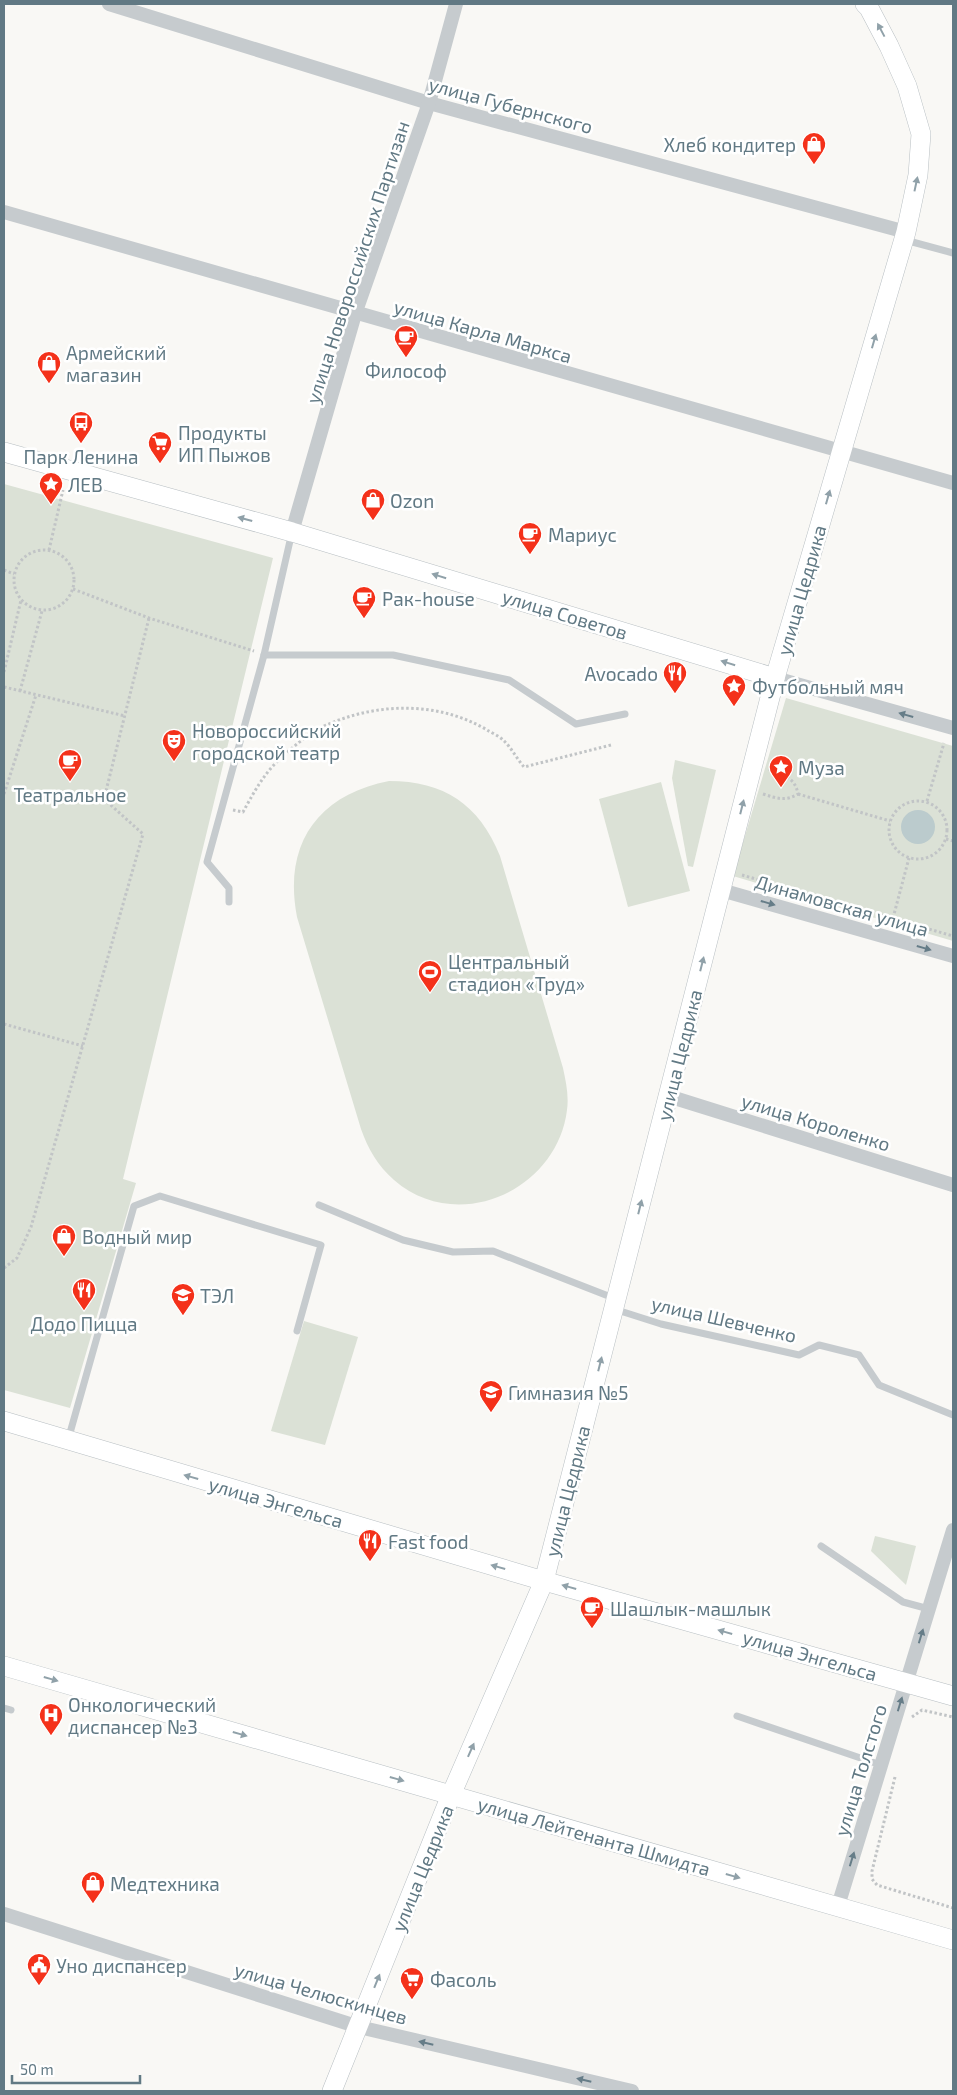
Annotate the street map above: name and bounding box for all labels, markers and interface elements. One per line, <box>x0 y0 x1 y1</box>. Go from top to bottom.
one-way arrow <box>877 23 885 37</box>
street label: улица Губернского <box>426 72 595 139</box>
street label: улица Новороссийских Партизан <box>300 118 415 406</box>
shop icon: Хлеб кондитер <box>801 131 827 165</box>
place label: Хлеб кондитер <box>663 133 796 156</box>
one-way arrow <box>912 177 920 192</box>
street label: улица Карла Маркса <box>391 295 575 368</box>
cafe icon: Философ <box>393 324 419 358</box>
one-way arrow <box>871 333 879 348</box>
place label: Армейский магазин <box>66 341 166 386</box>
shop icon: Армейский магазин <box>36 350 62 384</box>
place label: Философ <box>365 359 447 382</box>
bus stop icon: Парк Ленина <box>68 410 94 444</box>
place label: Продукты ИП Пыжов <box>178 421 271 466</box>
supermarket icon: Продукты ИП Пыжов <box>147 430 173 464</box>
place label: Парк Ленина <box>23 445 139 468</box>
place icon: ЛЕВ <box>38 471 64 505</box>
place label: ЛЕВ <box>68 473 103 496</box>
shop icon: Ozon <box>360 487 386 521</box>
place label: Ozon <box>390 489 434 512</box>
one-way arrow <box>825 489 833 504</box>
one-way arrow <box>238 514 253 522</box>
cafe icon: Мариус <box>517 521 543 555</box>
street label: улица Цедрика <box>771 522 832 658</box>
place label: Мариус <box>548 523 617 547</box>
one-way arrow <box>431 571 446 579</box>
street label: улица Советов <box>499 584 630 645</box>
cafe icon: Рак-house <box>351 585 377 619</box>
place label: Рак-house <box>382 587 475 610</box>
one-way arrow <box>721 659 736 667</box>
restaurant icon: Avocado <box>662 660 688 694</box>
place label: Avocado <box>584 662 658 685</box>
place icon: Футбольный мяч <box>721 673 747 707</box>
place label: Футбольный мяч <box>752 675 904 699</box>
one-way arrow <box>899 710 914 718</box>
place label: Новороссийский городской театр <box>192 719 342 764</box>
theatre icon: Новороссийский городской театр <box>161 728 187 762</box>
cafe icon: Театральное <box>57 748 83 782</box>
place icon: Муза <box>768 754 794 788</box>
place label: Муза <box>798 756 845 780</box>
place label: Театральное <box>13 783 127 806</box>
one-way arrow <box>738 799 746 814</box>
street label: Динамовская улица <box>753 869 931 942</box>
one-way arrow <box>760 899 775 907</box>
one-way arrow <box>916 944 931 952</box>
place label: Центральный стадион «Труд» <box>448 950 585 996</box>
one-way arrow <box>698 957 706 972</box>
sports icon: Центральный стадион «Труд» <box>417 959 443 993</box>
street label: улица Цедрика <box>652 987 707 1123</box>
street label: улица Короленко <box>739 1088 893 1156</box>
one-way arrow <box>636 1199 644 1214</box>
shop icon: Водный мир <box>51 1223 77 1257</box>
place label: Водный мир <box>82 1225 192 1248</box>
restaurant icon: Додо Пицца <box>71 1277 97 1311</box>
school or university icon: ТЭЛ <box>170 1282 196 1316</box>
place label: ТЭЛ <box>200 1284 234 1307</box>
street label: улица Шевченко <box>649 1291 799 1348</box>
place label: Додо Пицца <box>31 1312 137 1335</box>
one-way arrow <box>596 1356 604 1372</box>
school or university icon: Гимназия №5 <box>478 1379 504 1413</box>
place label: Гимназия №5 <box>508 1381 628 1404</box>
street label: улица Цедрика <box>540 1423 595 1559</box>
one-way arrow <box>183 1472 198 1480</box>
street label: улица Энгельса <box>206 1472 346 1533</box>
restaurant icon: Fast food <box>357 1528 383 1562</box>
place label: Fast food <box>388 1530 469 1553</box>
one-way arrow <box>490 1563 505 1571</box>
one-way arrow <box>561 1583 576 1591</box>
cafe icon: Шашлык-машлык <box>579 1595 605 1629</box>
place label: Шашлык-машлык <box>610 1597 771 1620</box>
street label: улица Энгельса <box>740 1625 880 1686</box>
one-way arrow <box>717 1627 732 1635</box>
one-way arrow <box>917 1628 925 1643</box>
one-way arrow <box>43 1676 58 1684</box>
place label: Онкологический диспансер №3 <box>68 1693 216 1738</box>
one-way arrow <box>896 1696 904 1711</box>
street label: улица Толстого <box>829 1701 892 1839</box>
hospital icon: Онкологический диспансер №3 <box>38 1702 64 1736</box>
one-way arrow <box>233 1730 248 1738</box>
one-way arrow <box>467 1743 475 1757</box>
one-way arrow <box>389 1775 404 1783</box>
street label: улица Лейтенанта Шмидта <box>475 1792 713 1881</box>
street label: улица Цедрика <box>386 1801 459 1935</box>
one-way arrow <box>849 1852 857 1867</box>
shop icon: Медтехника <box>80 1870 106 1904</box>
place label: Медтехника <box>110 1872 220 1895</box>
one-way arrow <box>726 1872 741 1880</box>
public building icon: Уно диспансер <box>26 1952 52 1986</box>
place label: Уно диспансер <box>56 1954 187 1977</box>
street label: улица Челюскинцев <box>232 1957 410 2030</box>
supermarket icon: Фасоль <box>399 1966 425 2000</box>
place label: Фасоль <box>430 1968 496 1991</box>
one-way arrow <box>373 1973 381 1988</box>
one-way arrow <box>419 2039 434 2047</box>
scale bar <box>12 2052 140 2084</box>
text: 50 m <box>20 2060 54 2078</box>
one-way arrow <box>577 2076 592 2084</box>

